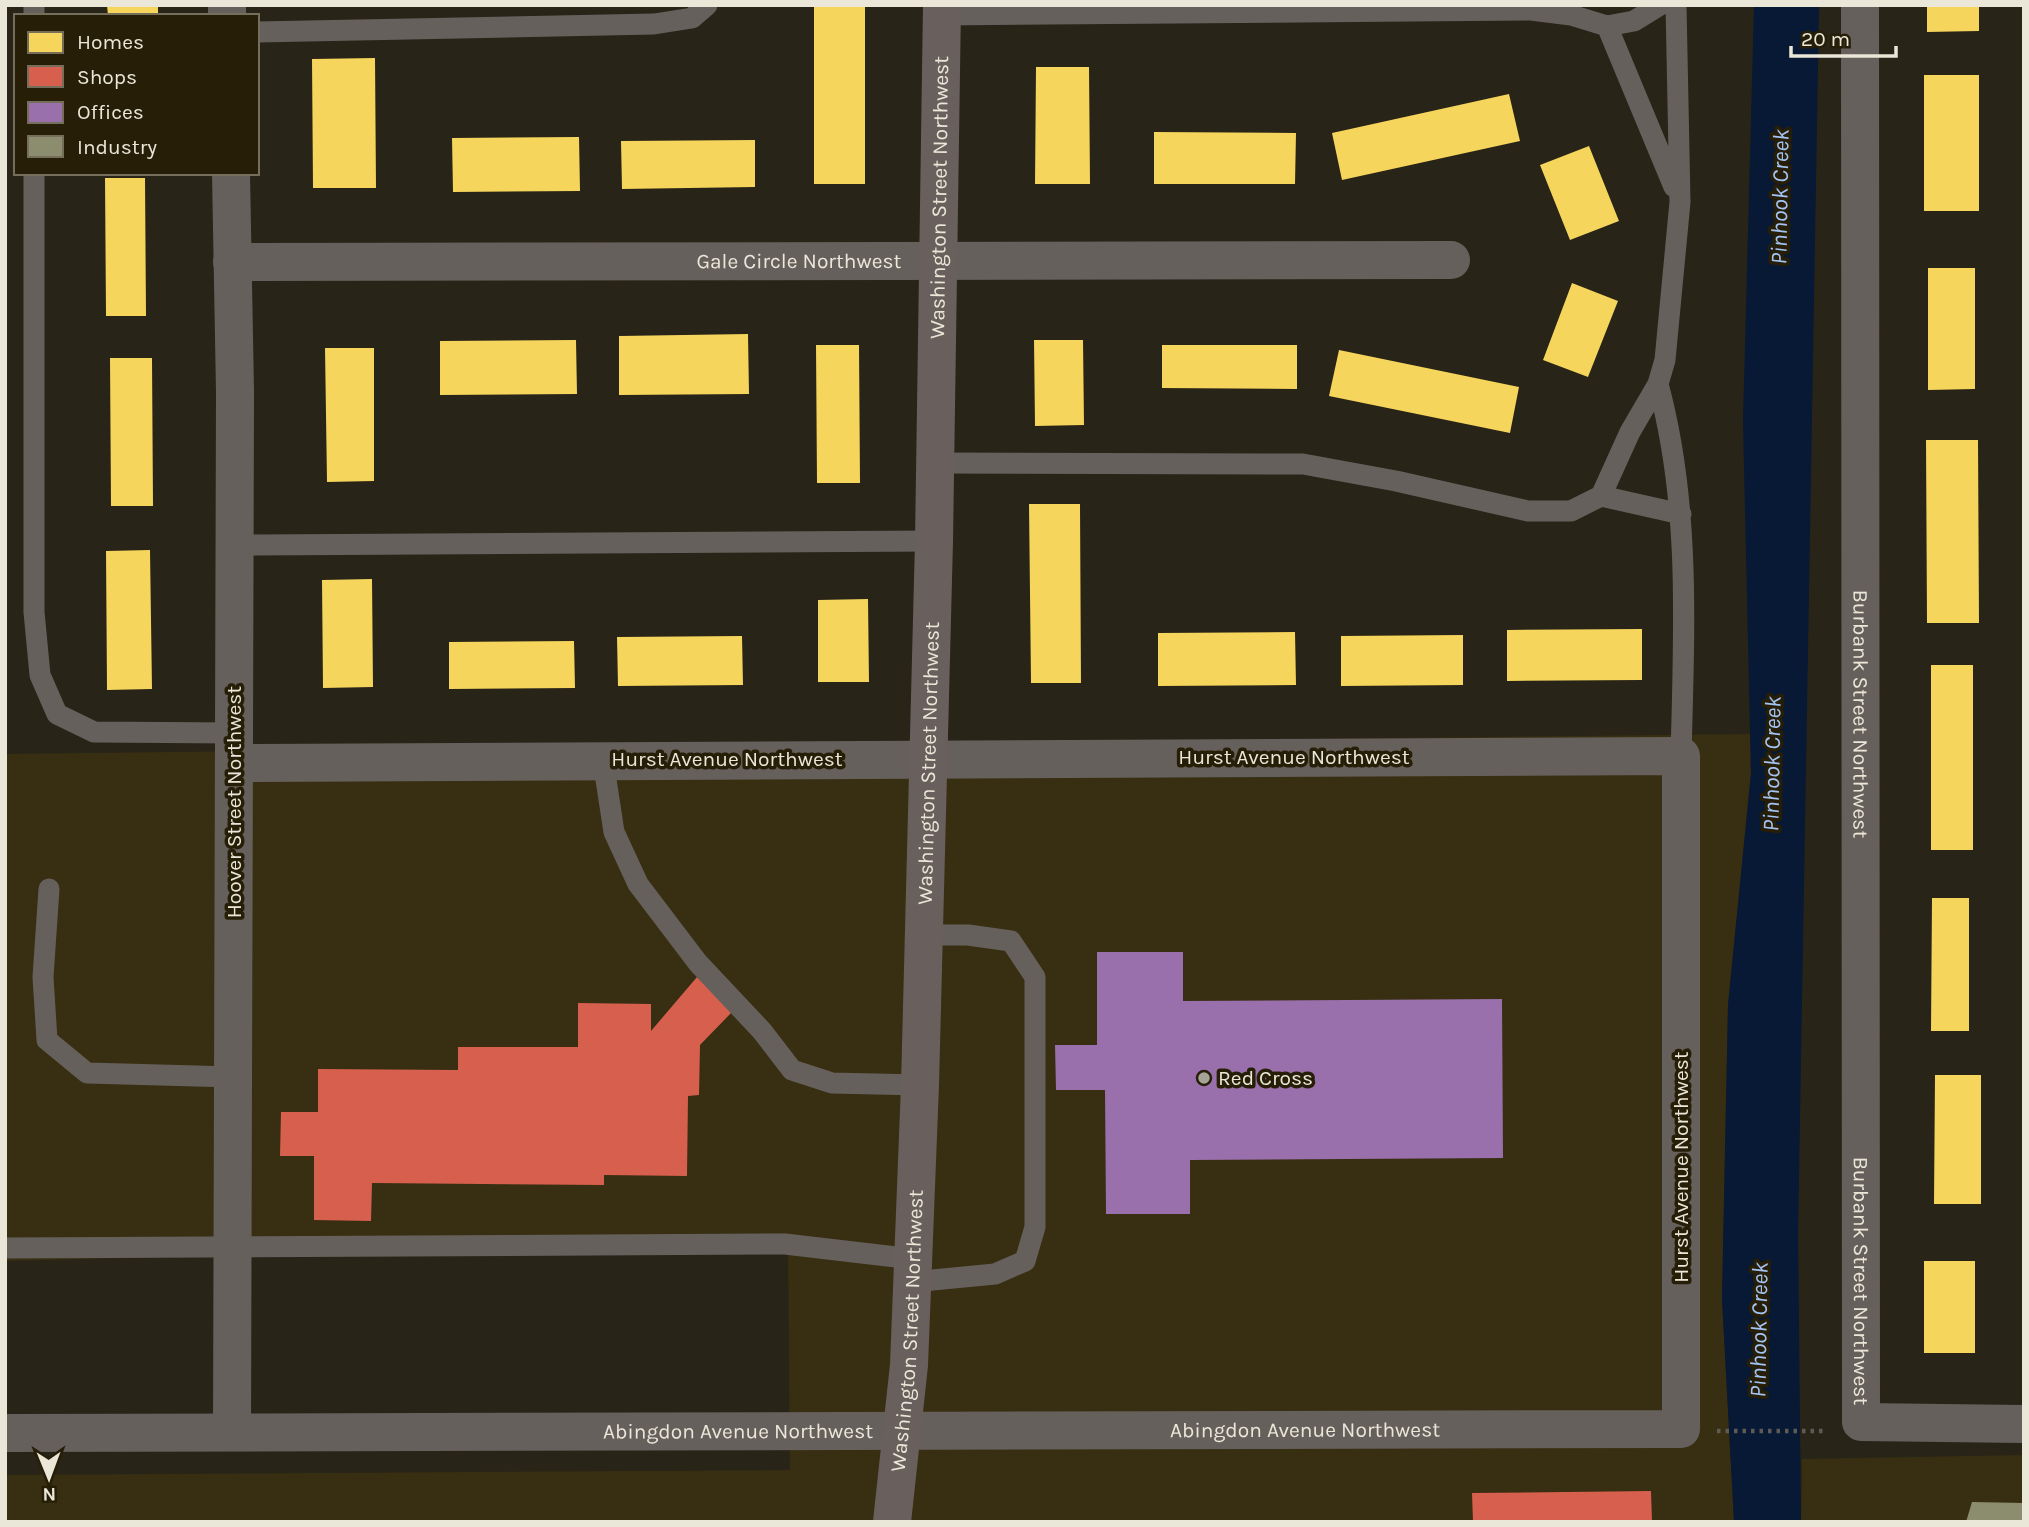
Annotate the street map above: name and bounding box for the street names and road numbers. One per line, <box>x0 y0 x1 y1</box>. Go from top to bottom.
street label: Washington Street Northwest <box>925 56 953 339</box>
street label: Gale Circle Northwest <box>696 249 902 273</box>
street label: Burbank Street Northwest <box>1848 590 1873 838</box>
street label: Washington Street Northwest <box>913 621 944 905</box>
street label: Hoover Street Northwest <box>222 686 246 918</box>
street label: Hurst Avenue Northwest <box>1178 745 1410 769</box>
street label: Hurst Avenue Northwest <box>611 747 843 771</box>
street label: Hurst Avenue Northwest <box>1669 1051 1693 1283</box>
street label: Burbank Street Northwest <box>1849 1157 1873 1405</box>
street label: Washington Street Northwest <box>886 1189 928 1473</box>
street label: Abingdon Avenue Northwest <box>1170 1418 1440 1442</box>
street label: Abingdon Avenue Northwest <box>603 1419 873 1444</box>

